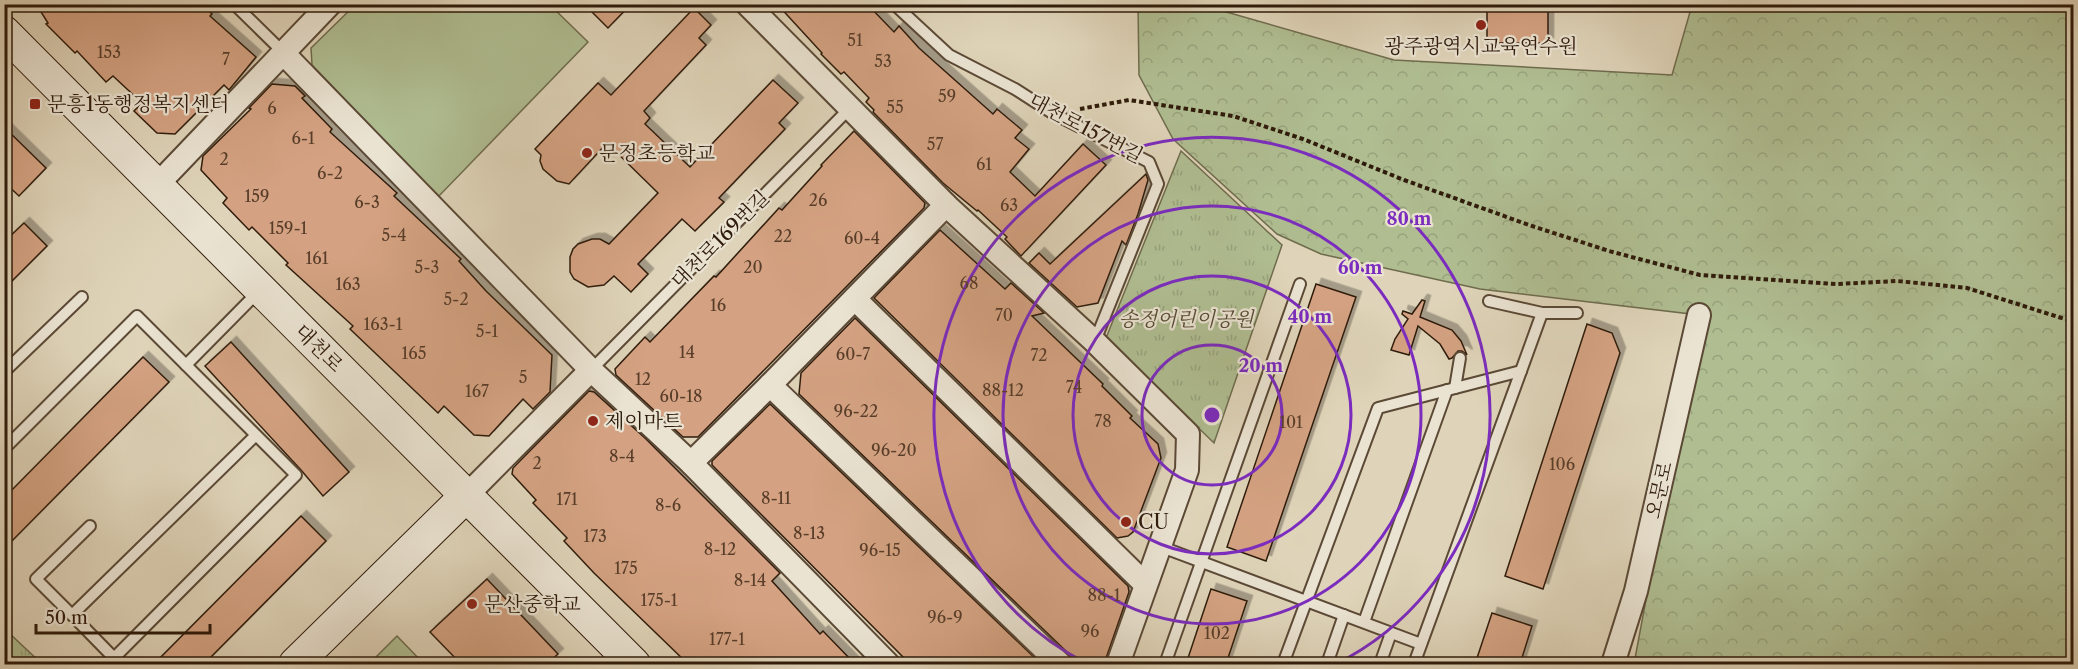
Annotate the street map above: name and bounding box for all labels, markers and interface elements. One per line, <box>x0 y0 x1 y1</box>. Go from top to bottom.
marker: 광주광역시교육연수원 <box>1474 18 1488 32</box>
house number: 51 <box>847 30 863 50</box>
place label: 광주광역시교육연수원 <box>1384 34 1578 58</box>
house number: 153 <box>97 42 121 62</box>
house number: 7 <box>222 49 230 69</box>
house number: 53 <box>874 51 892 71</box>
house number: 59 <box>938 86 956 106</box>
street label: 대천로157번길 <box>1025 88 1147 168</box>
place label: 문흥1동행정복지센터 <box>47 92 229 116</box>
marker: 문흥1동행정복지센터 <box>28 97 42 111</box>
house number: 55 <box>886 97 904 117</box>
house number: 6 <box>267 98 277 118</box>
house number: 6-1 <box>291 128 315 148</box>
house number: 57 <box>927 134 943 154</box>
place label: 문정초등학교 <box>599 141 716 165</box>
marker: 문정초등학교 <box>580 146 594 160</box>
house number: 2 <box>219 149 229 169</box>
house number: 61 <box>976 154 992 174</box>
house number: 6-2 <box>317 163 343 183</box>
street label: 대천로169번길 <box>666 185 774 293</box>
house number: 159 <box>245 186 269 206</box>
house number: 26 <box>809 190 827 210</box>
house number: 6-3 <box>354 192 380 212</box>
house number: 63 <box>1000 195 1018 215</box>
text: 80 m <box>1386 208 1432 230</box>
house number: 159-1 <box>269 218 308 238</box>
house number: 5-4 <box>381 225 407 245</box>
house number: 22 <box>774 226 792 246</box>
house number: 60-4 <box>844 228 880 248</box>
house number: 161 <box>306 248 329 268</box>
house number: 5-3 <box>415 257 439 277</box>
house number: 20 <box>743 257 763 277</box>
text: 60 m <box>1338 257 1382 279</box>
house number: 68 <box>960 273 978 293</box>
house number: 163 <box>336 274 360 294</box>
house number: 5-2 <box>443 289 469 309</box>
house number: 16 <box>710 295 726 315</box>
house number: 70 <box>995 305 1013 325</box>
text: 40 m <box>1288 306 1332 328</box>
park label: 송정어린이공원 <box>1118 307 1255 331</box>
house number: 163-1 <box>364 314 403 334</box>
street label: 대천로 <box>290 319 348 377</box>
house number: 5-1 <box>476 321 499 341</box>
house number: 14 <box>679 342 695 362</box>
house number: 165 <box>402 343 426 363</box>
house number: 60-7 <box>836 344 870 364</box>
house number: 72 <box>1030 345 1048 365</box>
text: 20 m <box>1239 355 1283 377</box>
house number: 5 <box>519 367 527 387</box>
house number: 12 <box>635 369 651 389</box>
house number: 74 <box>1066 377 1082 397</box>
house number: 88-12 <box>982 380 1024 400</box>
house number: 167 <box>465 381 489 401</box>
house number: 60-18 <box>660 386 702 406</box>
house number: 96-22 <box>834 401 878 421</box>
centre of rings <box>1202 405 1222 425</box>
place label: 제이마트 <box>605 409 682 433</box>
house number: 78 <box>1094 411 1112 431</box>
house number: 101 <box>1279 412 1303 432</box>
marker: 제이마트 <box>586 414 600 428</box>
house number: 96-20 <box>871 440 917 460</box>
house number: 8-4 <box>609 446 635 466</box>
house number: 2 <box>532 453 542 473</box>
house number: 106 <box>1549 454 1575 474</box>
street label: 오문로 <box>1641 459 1677 521</box>
house number: 8-11 <box>761 488 791 508</box>
house number: 171 <box>556 489 578 509</box>
house number: 8-6 <box>655 495 681 515</box>
place label: CU <box>1138 510 1169 534</box>
marker: CU <box>1119 515 1133 529</box>
house number: 8-13 <box>793 523 825 543</box>
house number: 173 <box>583 526 607 546</box>
house number: 8-12 <box>704 539 736 559</box>
house number: 96-15 <box>859 540 901 560</box>
house number: 175 <box>614 558 638 578</box>
house number: 8-14 <box>734 570 766 590</box>
house number: 88-1 <box>1088 585 1121 605</box>
house number: 175-1 <box>640 590 678 610</box>
place label: 문산중학교 <box>484 592 581 616</box>
scale bar <box>36 597 210 635</box>
marker: 문산중학교 <box>465 597 479 611</box>
text: 50 m <box>45 607 88 629</box>
house number: 96-9 <box>927 607 963 627</box>
house number: 96 <box>1081 621 1099 641</box>
house number: 102 <box>1204 623 1230 643</box>
house number: 177-1 <box>709 629 745 649</box>

